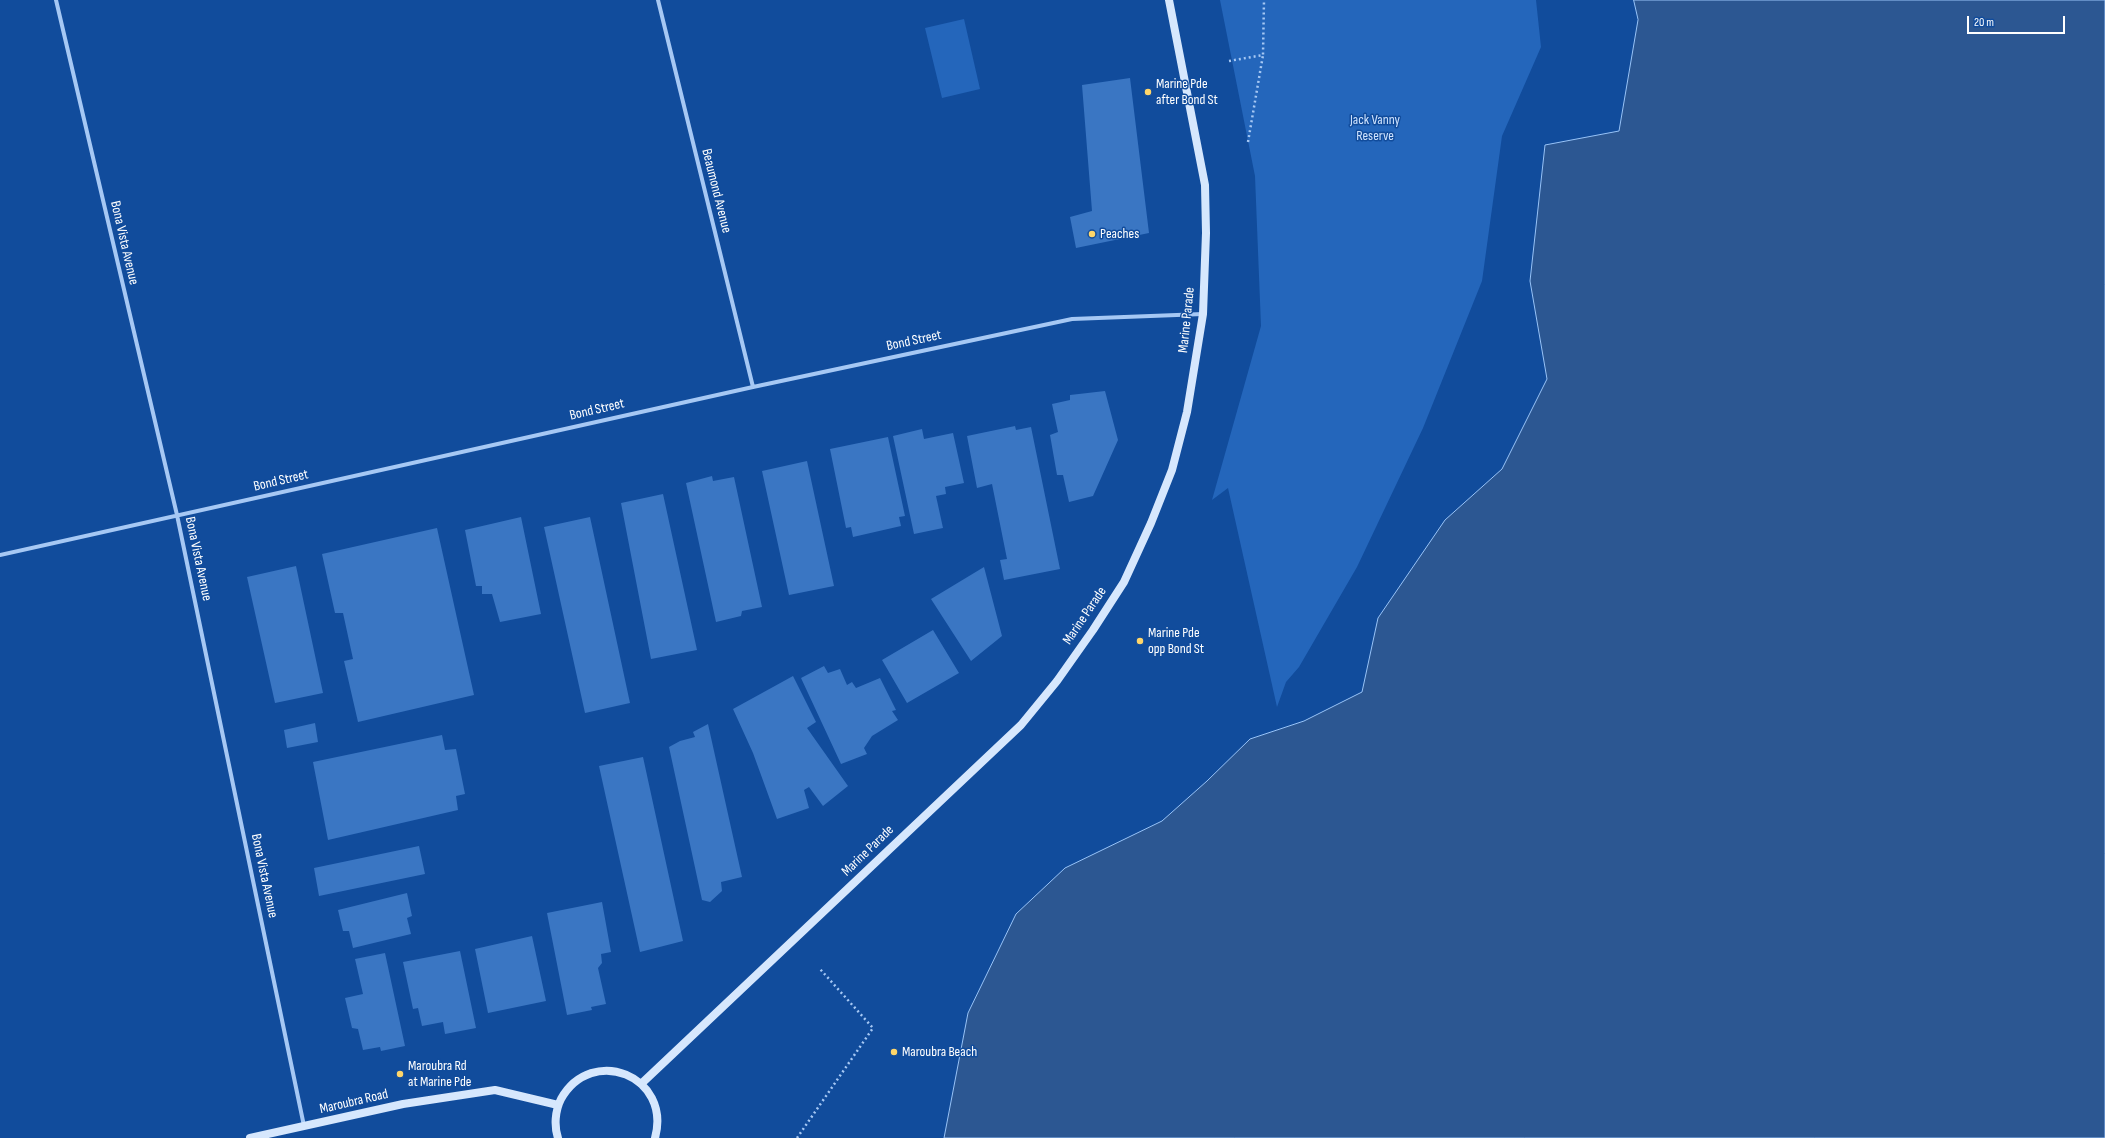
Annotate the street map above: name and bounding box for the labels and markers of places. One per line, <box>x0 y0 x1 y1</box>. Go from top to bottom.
place label: Marine Pde after Bond St <box>1156 76 1218 108</box>
marker: Marine Pde after Bond St <box>1143 87 1153 97</box>
place label: Peaches <box>1100 226 1139 242</box>
marker: Peaches <box>1087 229 1097 239</box>
place label: Marine Pde opp Bond St <box>1148 625 1204 658</box>
marker: Marine Pde opp Bond St <box>1135 636 1145 646</box>
place label: Maroubra Beach <box>902 1044 977 1060</box>
marker: Maroubra Beach <box>889 1047 899 1057</box>
place label: Maroubra Rd at Marine Pde <box>408 1058 471 1090</box>
marker: Maroubra Rd at Marine Pde <box>395 1069 405 1079</box>

